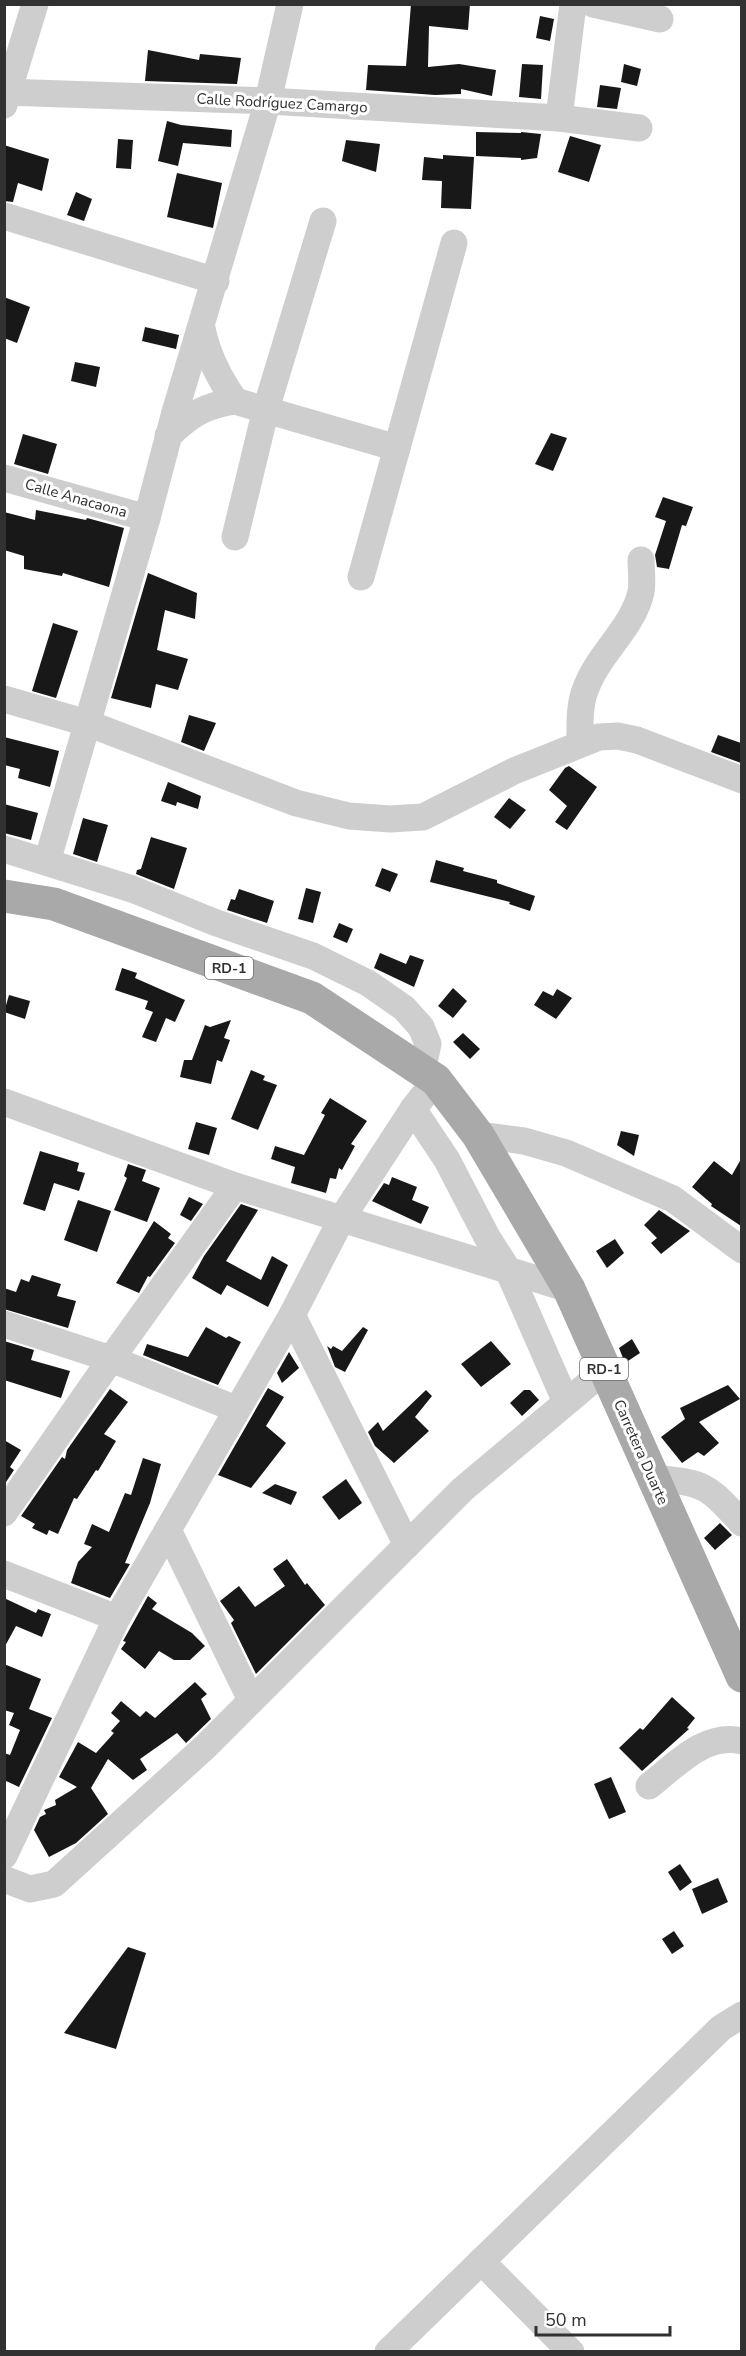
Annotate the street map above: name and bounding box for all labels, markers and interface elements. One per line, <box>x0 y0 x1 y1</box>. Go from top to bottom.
street label: Calle Rodríguez Camargo <box>196 89 368 117</box>
street label: Calle Anacaona <box>23 474 129 522</box>
road number: RD-1 <box>205 957 253 979</box>
road number: RD-1 <box>580 1358 628 1380</box>
street label: Carretera Duarte <box>609 1396 673 1508</box>
scale bar <box>536 2299 670 2337</box>
text: 50 m <box>545 2308 587 2332</box>

